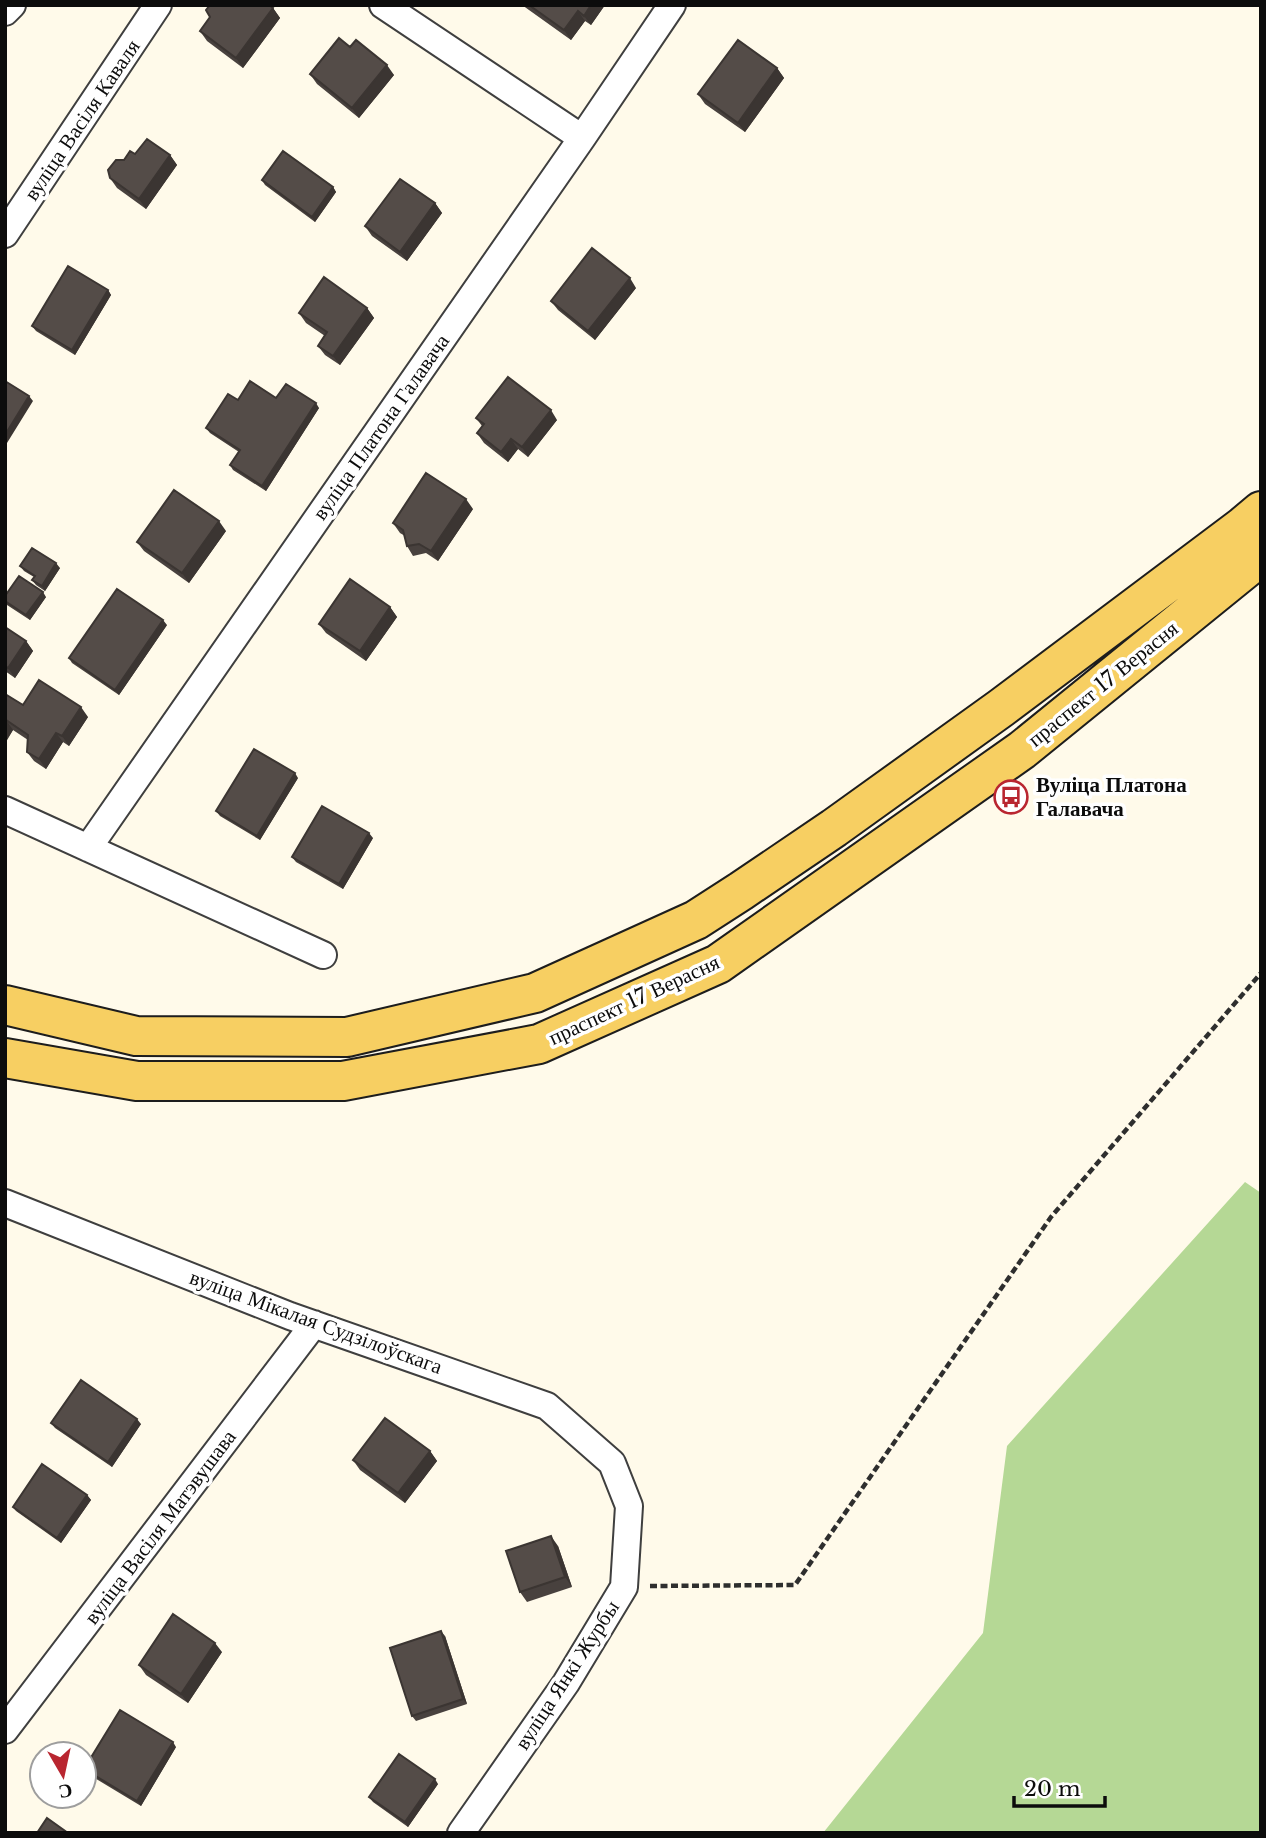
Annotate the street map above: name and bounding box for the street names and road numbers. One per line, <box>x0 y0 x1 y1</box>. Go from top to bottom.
street label: вуліца Васіля Каваля <box>18 34 146 205</box>
street label: вуліца Платона Галавача <box>307 328 455 525</box>
street label: праспект 17 Верасня <box>1023 615 1183 752</box>
street label: праспект 17 Верасня <box>545 949 724 1051</box>
street label: вуліца Мікалая Судзілоўскага <box>186 1264 446 1380</box>
street label: вуліца Васіля Матэвушава <box>78 1424 242 1629</box>
street label: вуліца Янкі Журбы <box>509 1596 625 1754</box>

